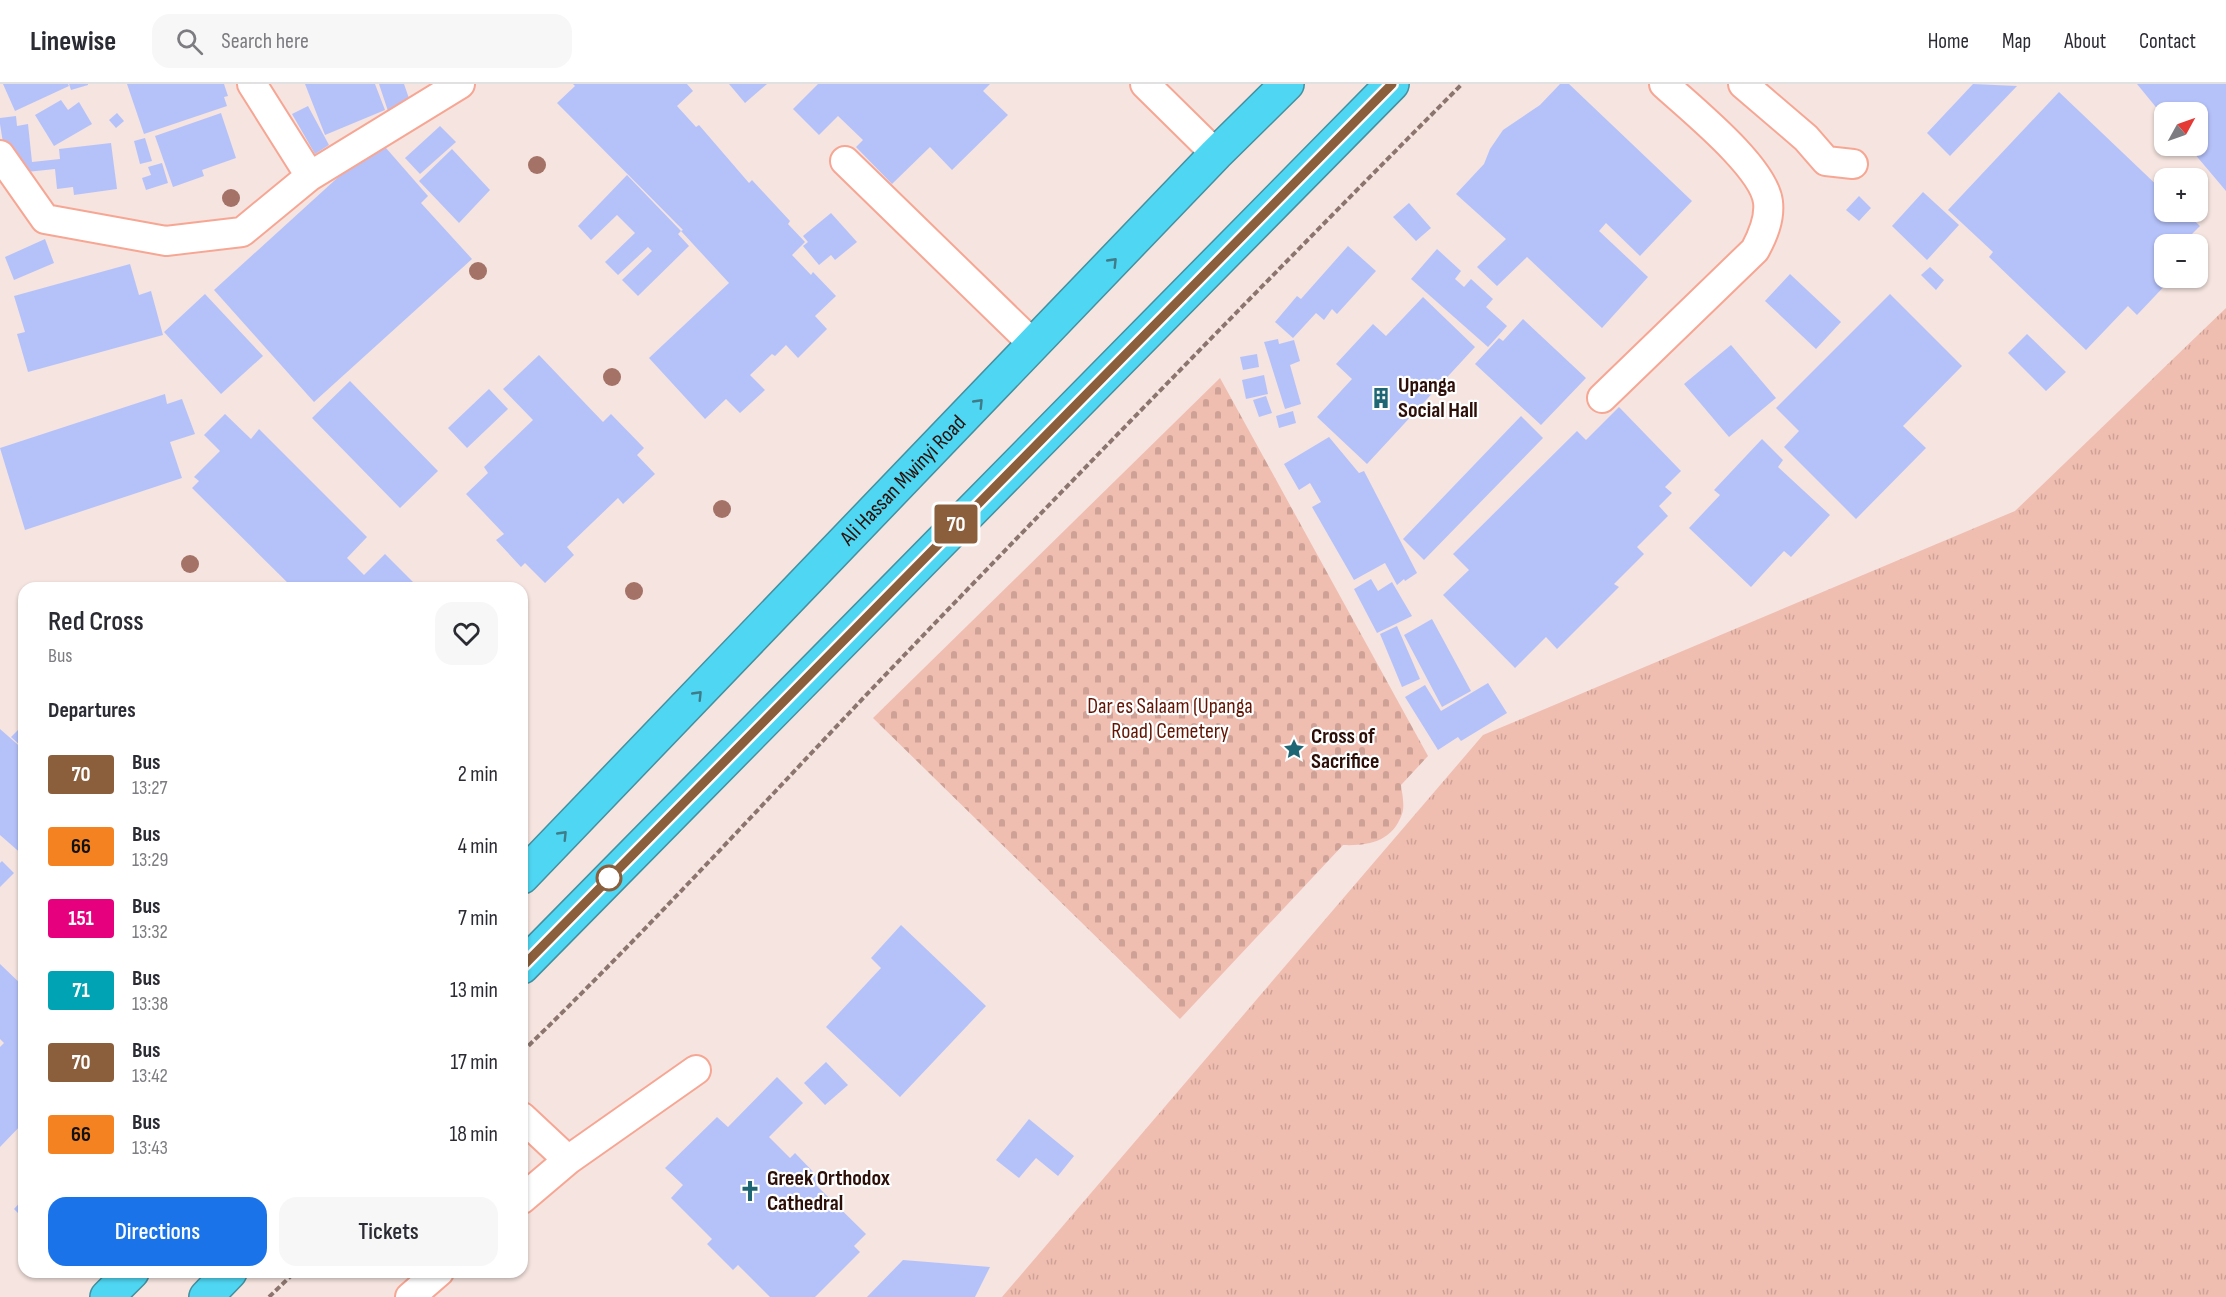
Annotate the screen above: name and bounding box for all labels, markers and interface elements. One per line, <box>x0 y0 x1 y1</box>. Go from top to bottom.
search box <box>152 14 572 68</box>
text: Linewise <box>30 25 116 58</box>
icon: search <box>173 25 206 58</box>
text: Search here <box>221 28 309 55</box>
text: Home <box>1928 29 1969 54</box>
text: Map <box>2002 29 2031 54</box>
text: About <box>2064 29 2106 54</box>
text: Contact <box>2139 29 2196 54</box>
north arrow <box>2154 102 2208 156</box>
map controls <box>2154 102 2208 288</box>
button: + <box>2154 168 2208 222</box>
button: − <box>2154 234 2208 288</box>
one-way arrow <box>1106 258 1117 269</box>
place label: Upanga Social Hall <box>1398 372 1478 424</box>
building icon: Upanga Social Hall <box>1369 386 1393 410</box>
one-way arrow <box>972 399 983 409</box>
street label: Ali Hassan Mwinyi Road <box>834 410 971 552</box>
line badge: 70 <box>929 504 983 544</box>
text: 70 <box>946 512 966 537</box>
button: heart <box>435 602 498 665</box>
text: Red Cross <box>48 605 144 638</box>
text: Bus <box>48 644 72 668</box>
one-way arrow <box>691 691 702 702</box>
park label: Dar es Salaam (Upanga Road) Cemetery <box>1087 693 1253 745</box>
text: Departures <box>48 697 136 724</box>
place label: Cross of Sacrifice <box>1311 723 1379 775</box>
place icon: Cross of Sacrifice <box>1282 737 1306 761</box>
text: Bus <box>132 749 161 776</box>
text: 2 min <box>458 761 498 788</box>
text: 70 <box>71 762 91 787</box>
text: 13:27 <box>132 776 167 800</box>
text: Bus <box>132 821 161 848</box>
one-way arrow <box>555 831 566 842</box>
text: 4 min <box>458 833 498 860</box>
text: 66 <box>71 834 91 859</box>
text: 13:29 <box>132 848 168 872</box>
unlabelled marker <box>596 865 622 891</box>
text: Bus <box>132 893 161 920</box>
text: 7 min <box>458 905 498 932</box>
text: 151 <box>68 906 94 931</box>
text: 13:32 <box>132 920 168 944</box>
text: Bus <box>132 965 161 992</box>
text: 13 min <box>450 977 498 1004</box>
text: 71 <box>72 978 90 1003</box>
text: 13:38 <box>132 992 168 1016</box>
text: Bus <box>132 1037 161 1064</box>
text: 17 min <box>450 1049 498 1076</box>
text: 70 <box>71 1050 91 1075</box>
text: 13:42 <box>132 1064 168 1088</box>
text: Bus <box>132 1109 161 1136</box>
text: 18 min <box>450 1121 498 1148</box>
text: 66 <box>71 1122 91 1147</box>
text: 13:43 <box>132 1136 168 1160</box>
place label: Greek Orthodox Cathedral <box>767 1165 890 1217</box>
church icon: Greek Orthodox Cathedral <box>738 1179 762 1203</box>
button: Directions <box>48 1197 267 1266</box>
button: Tickets <box>279 1197 498 1266</box>

